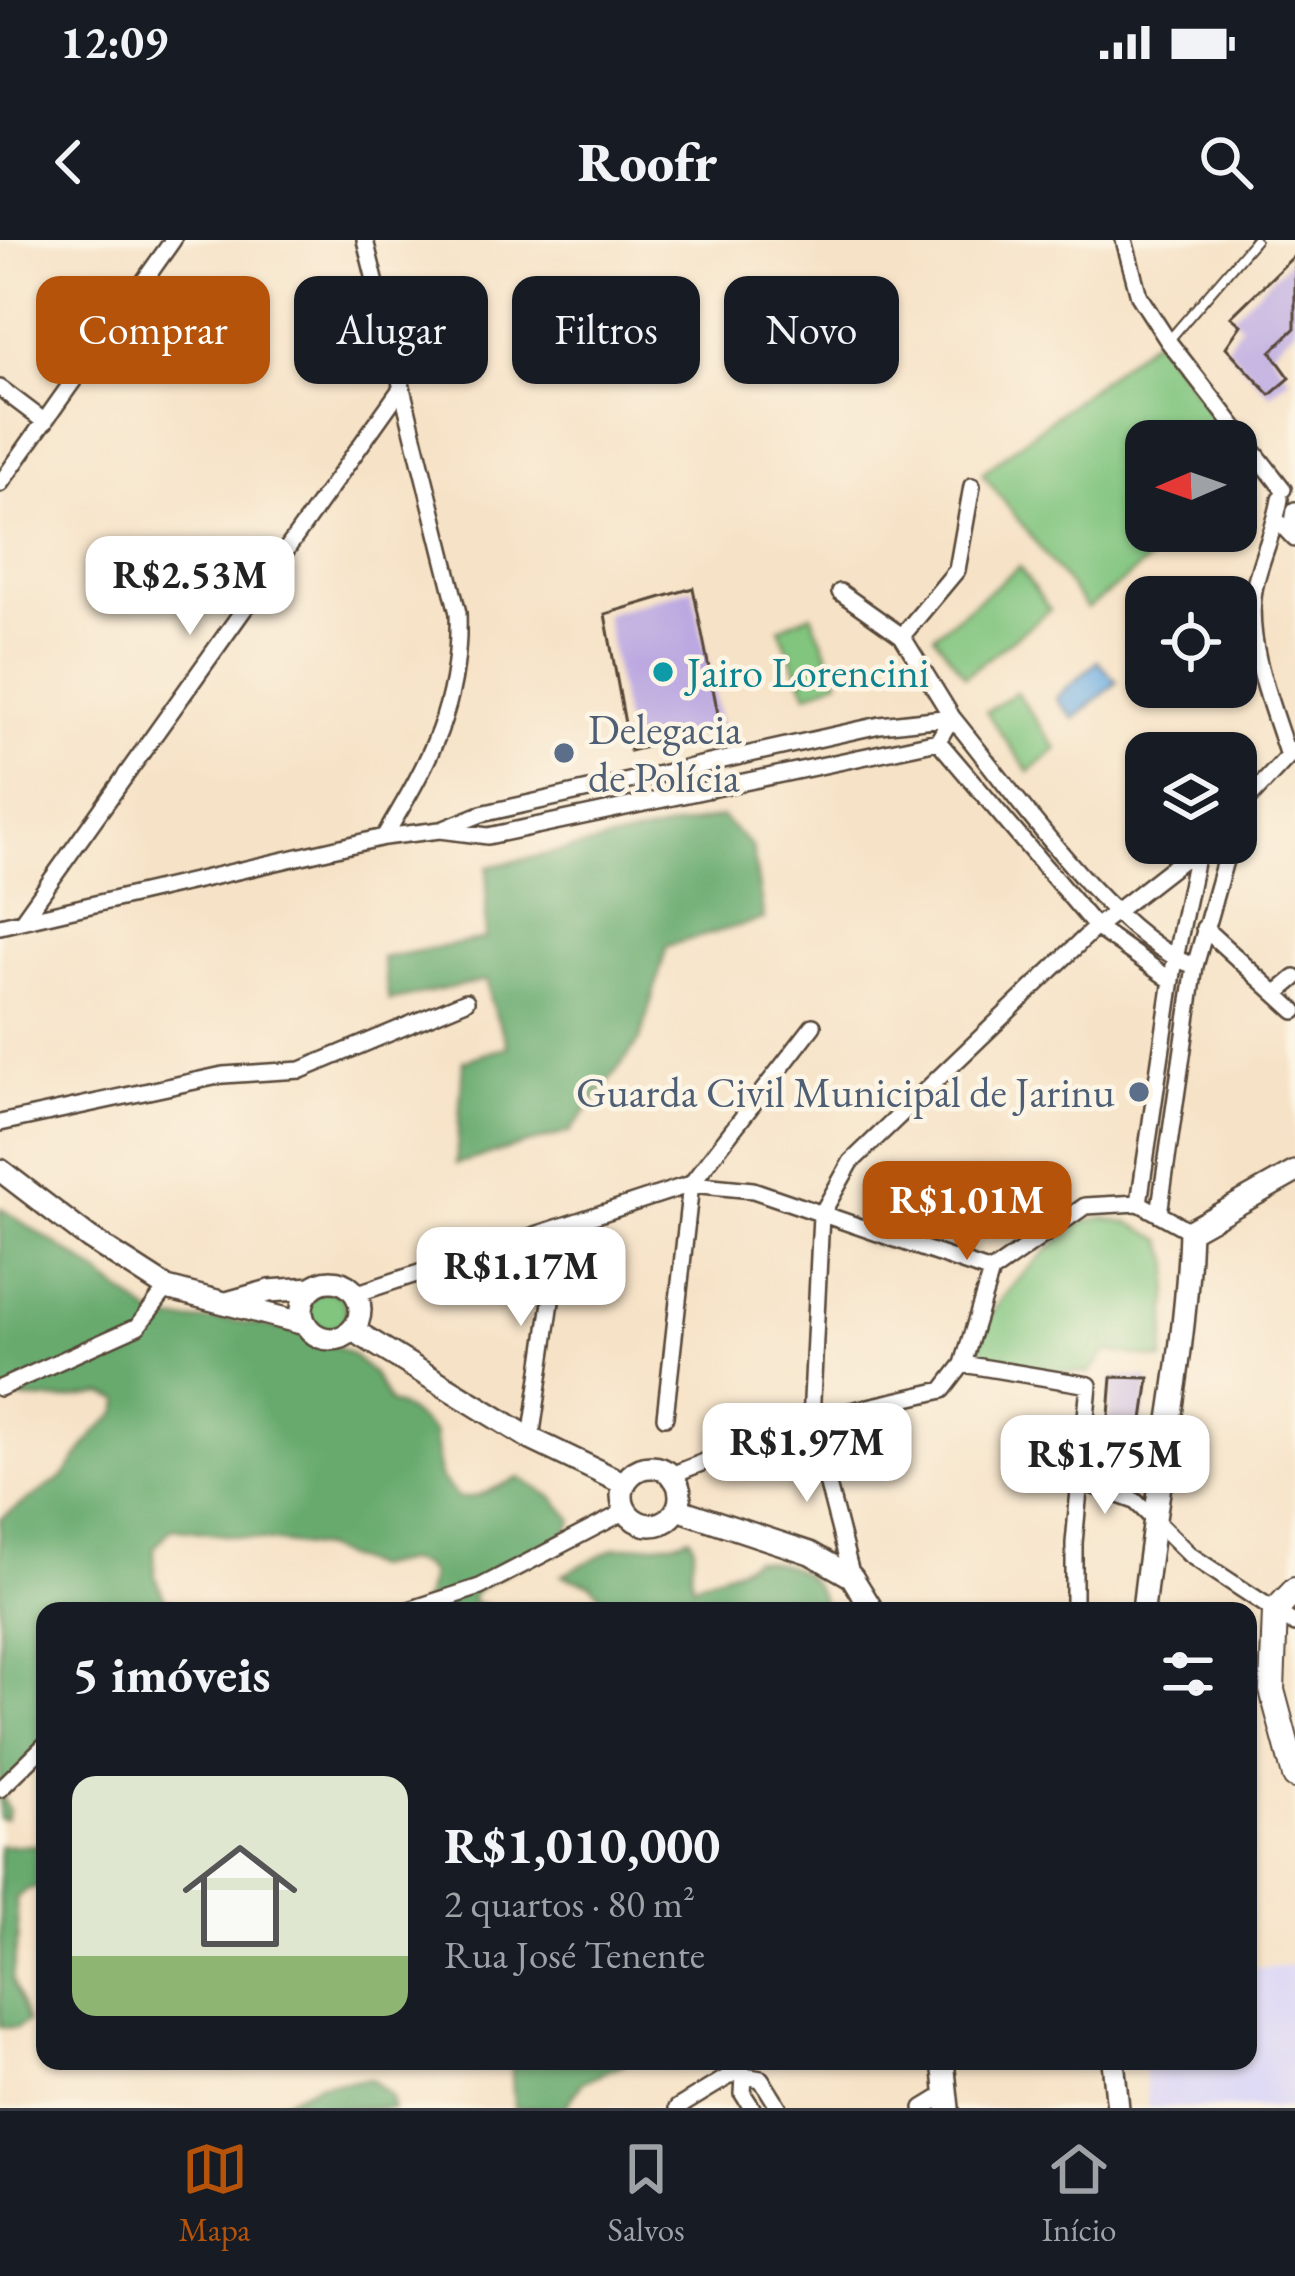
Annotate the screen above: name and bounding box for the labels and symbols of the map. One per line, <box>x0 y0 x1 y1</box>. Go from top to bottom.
north arrow <box>1125 420 1257 552</box>
pin: R$2.53M <box>79 536 301 638</box>
place label: Jairo Lorencini <box>684 645 929 700</box>
marker: Jairo Lorencini <box>650 659 676 685</box>
place label: Delegacia de Polícia <box>588 702 742 805</box>
marker: Delegacia de Polícia <box>551 740 577 766</box>
place label: Guarda Civil Municipal de Jarinu <box>576 1065 1115 1120</box>
marker: Guarda Civil Municipal de Jarinu <box>1126 1079 1152 1105</box>
pin: R$1.01M <box>856 1161 1078 1263</box>
pin: R$1.17M <box>410 1227 632 1329</box>
pin: R$1.97M <box>696 1403 918 1505</box>
pin: R$1.75M <box>994 1415 1216 1517</box>

